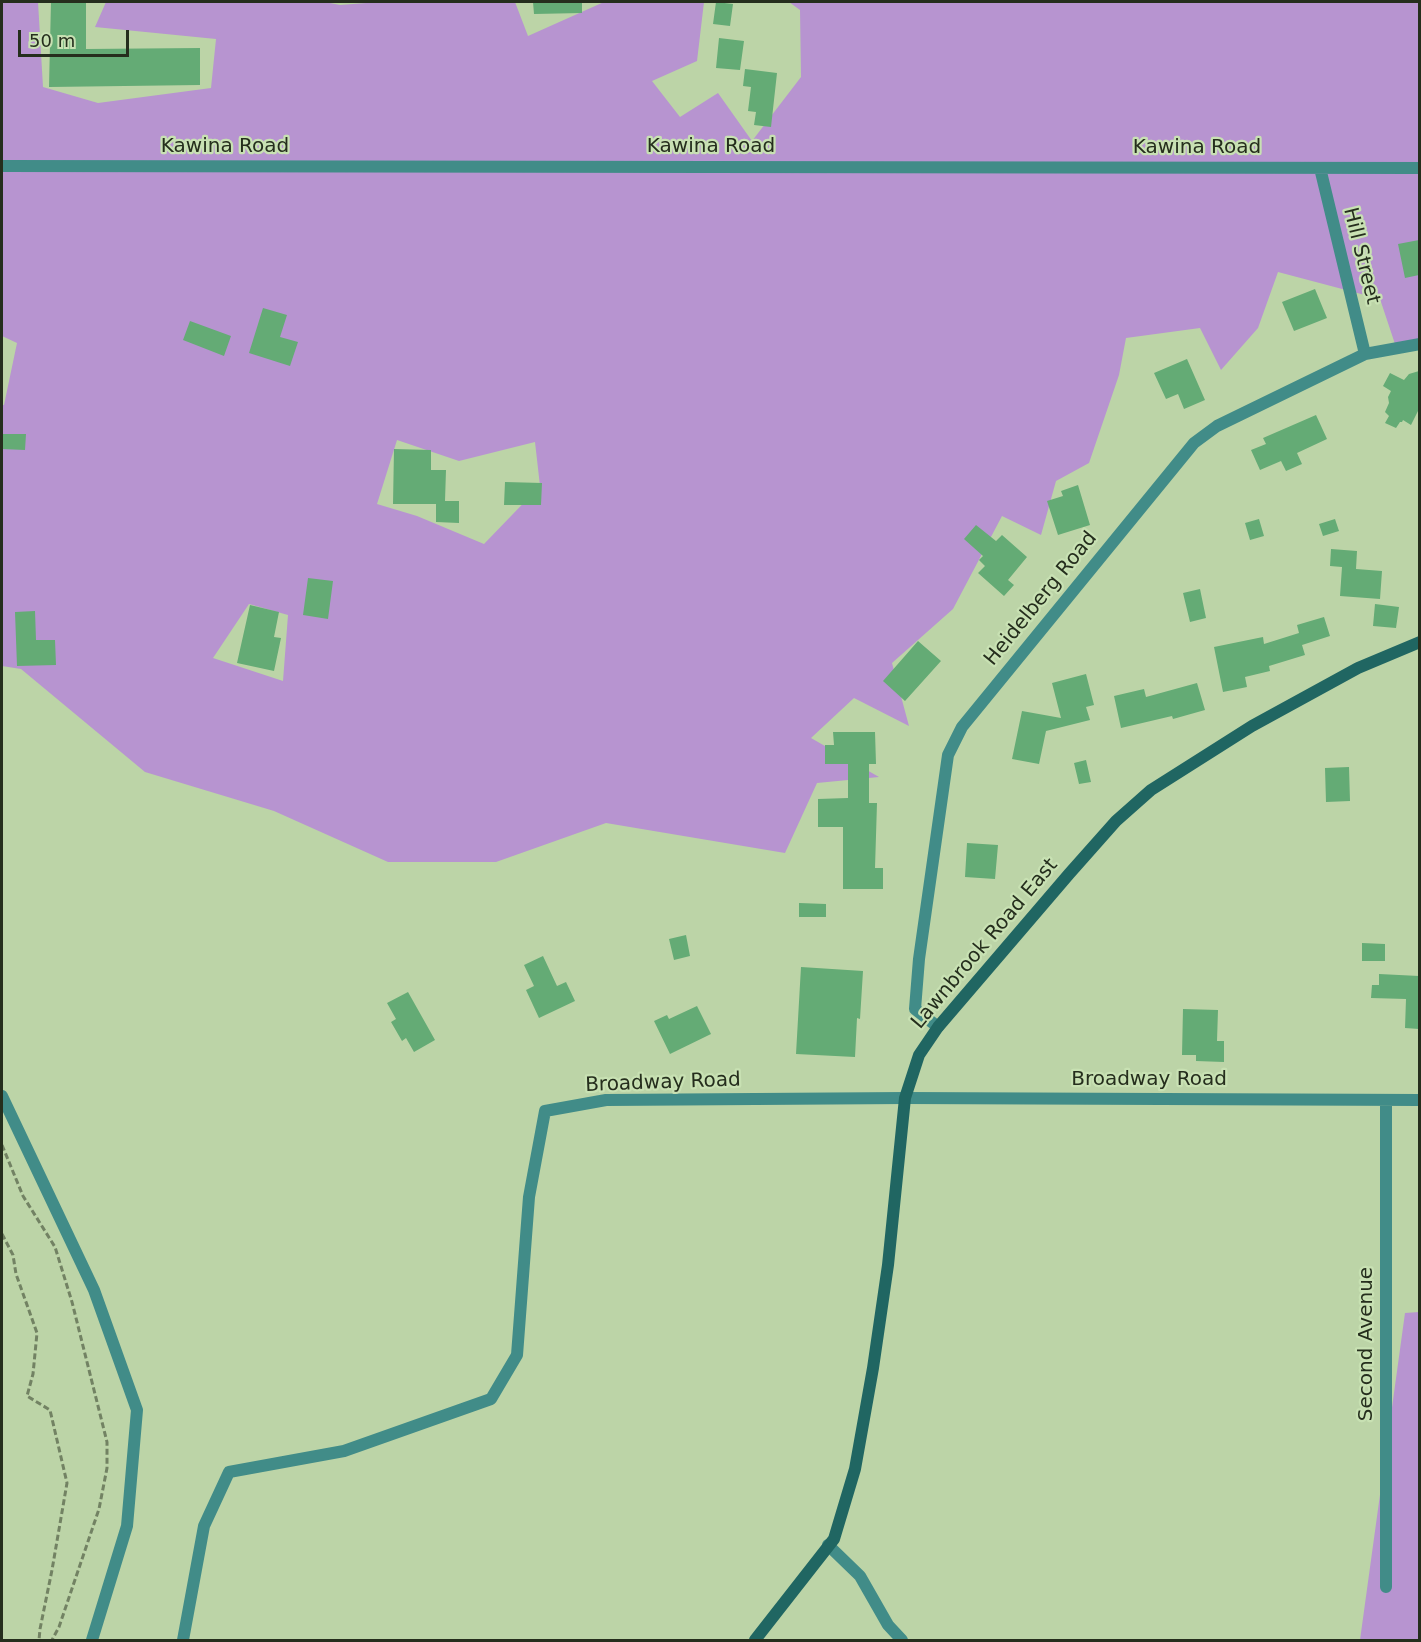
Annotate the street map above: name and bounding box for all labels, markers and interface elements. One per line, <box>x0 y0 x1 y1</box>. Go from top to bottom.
scale bar <box>21 18 132 56</box>
text: 50 m <box>29 30 75 51</box>
street label: Kawina Road <box>161 135 289 159</box>
street label: Kawina Road <box>647 135 775 159</box>
street label: Kawina Road <box>1133 136 1261 160</box>
street label: Hill Street <box>1337 205 1385 307</box>
street label: Heidelberg Road <box>980 527 1102 671</box>
street label: Lawnbrook Road East <box>907 854 1063 1034</box>
street label: Broadway Road <box>585 1068 741 1098</box>
street label: Broadway Road <box>1071 1068 1227 1092</box>
street label: Second Avenue <box>1355 1267 1379 1421</box>

